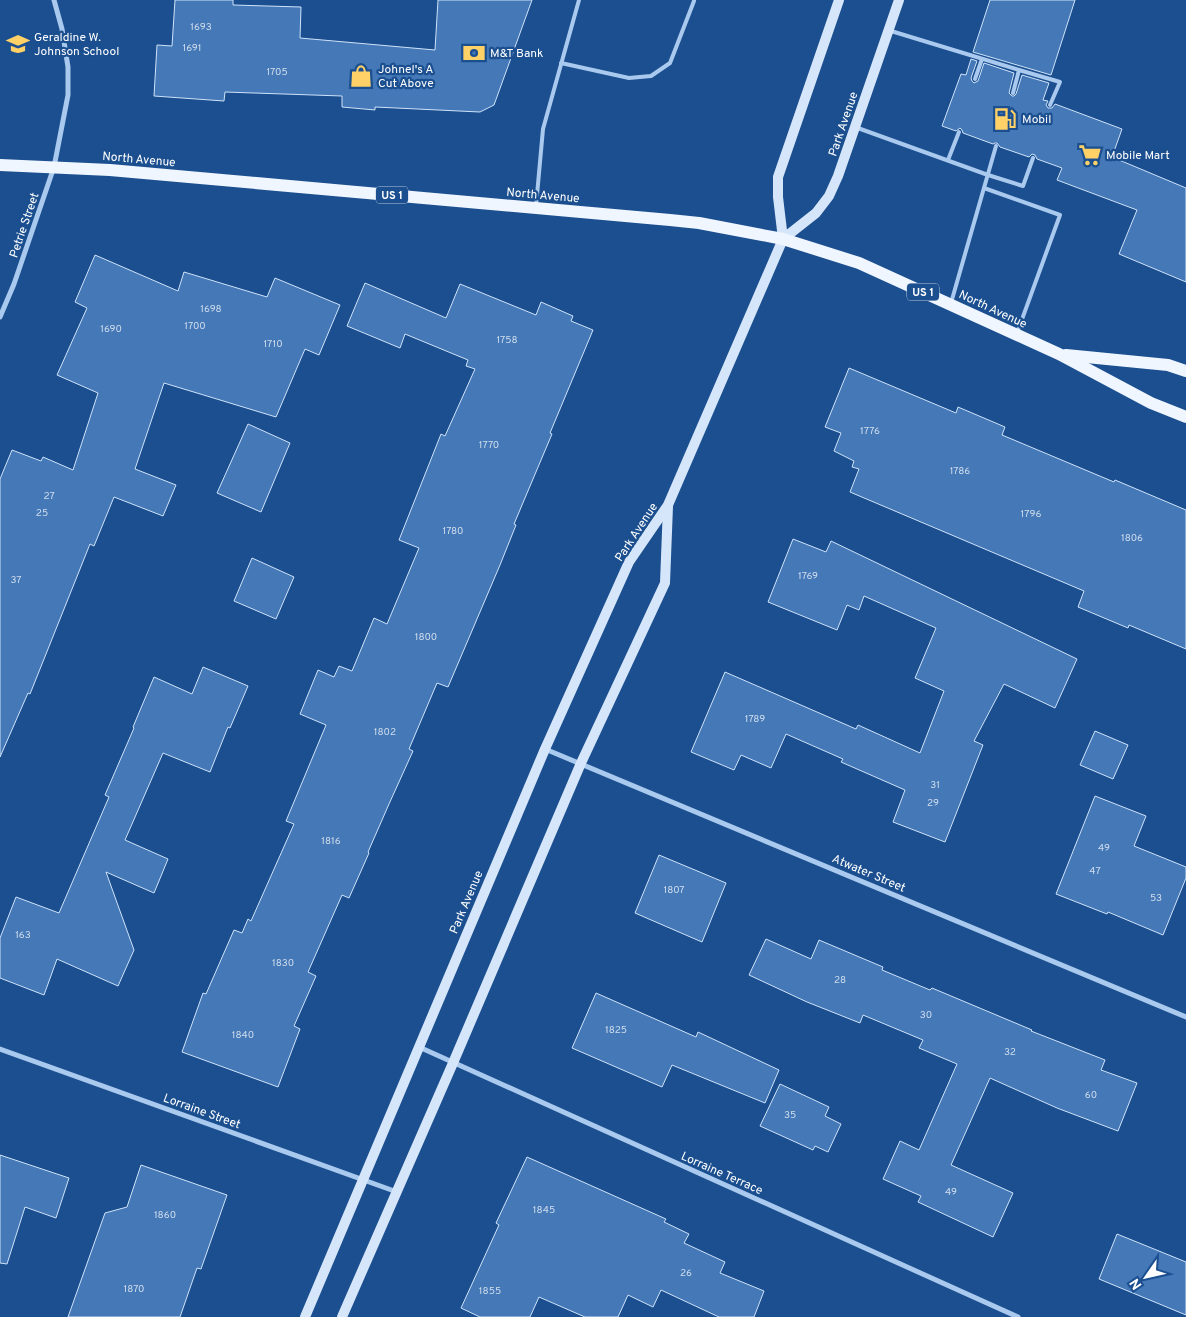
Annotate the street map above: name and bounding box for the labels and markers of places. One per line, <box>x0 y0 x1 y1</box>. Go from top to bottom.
place label: Geraldine W. Johnson School <box>34 30 119 60</box>
school or university icon: Geraldine W. Johnson School <box>5 31 31 57</box>
bank icon: M&T Bank <box>461 40 487 66</box>
place label: M&T Bank <box>490 46 544 62</box>
place label: Johnel's A Cut Above <box>378 62 434 92</box>
shop icon: Johnel's A Cut Above <box>348 63 374 89</box>
fuel station icon: Mobil <box>992 106 1018 132</box>
place label: Mobil <box>1022 112 1051 128</box>
supermarket icon: Mobile Mart <box>1077 142 1103 168</box>
place label: Mobile Mart <box>1106 148 1170 164</box>

